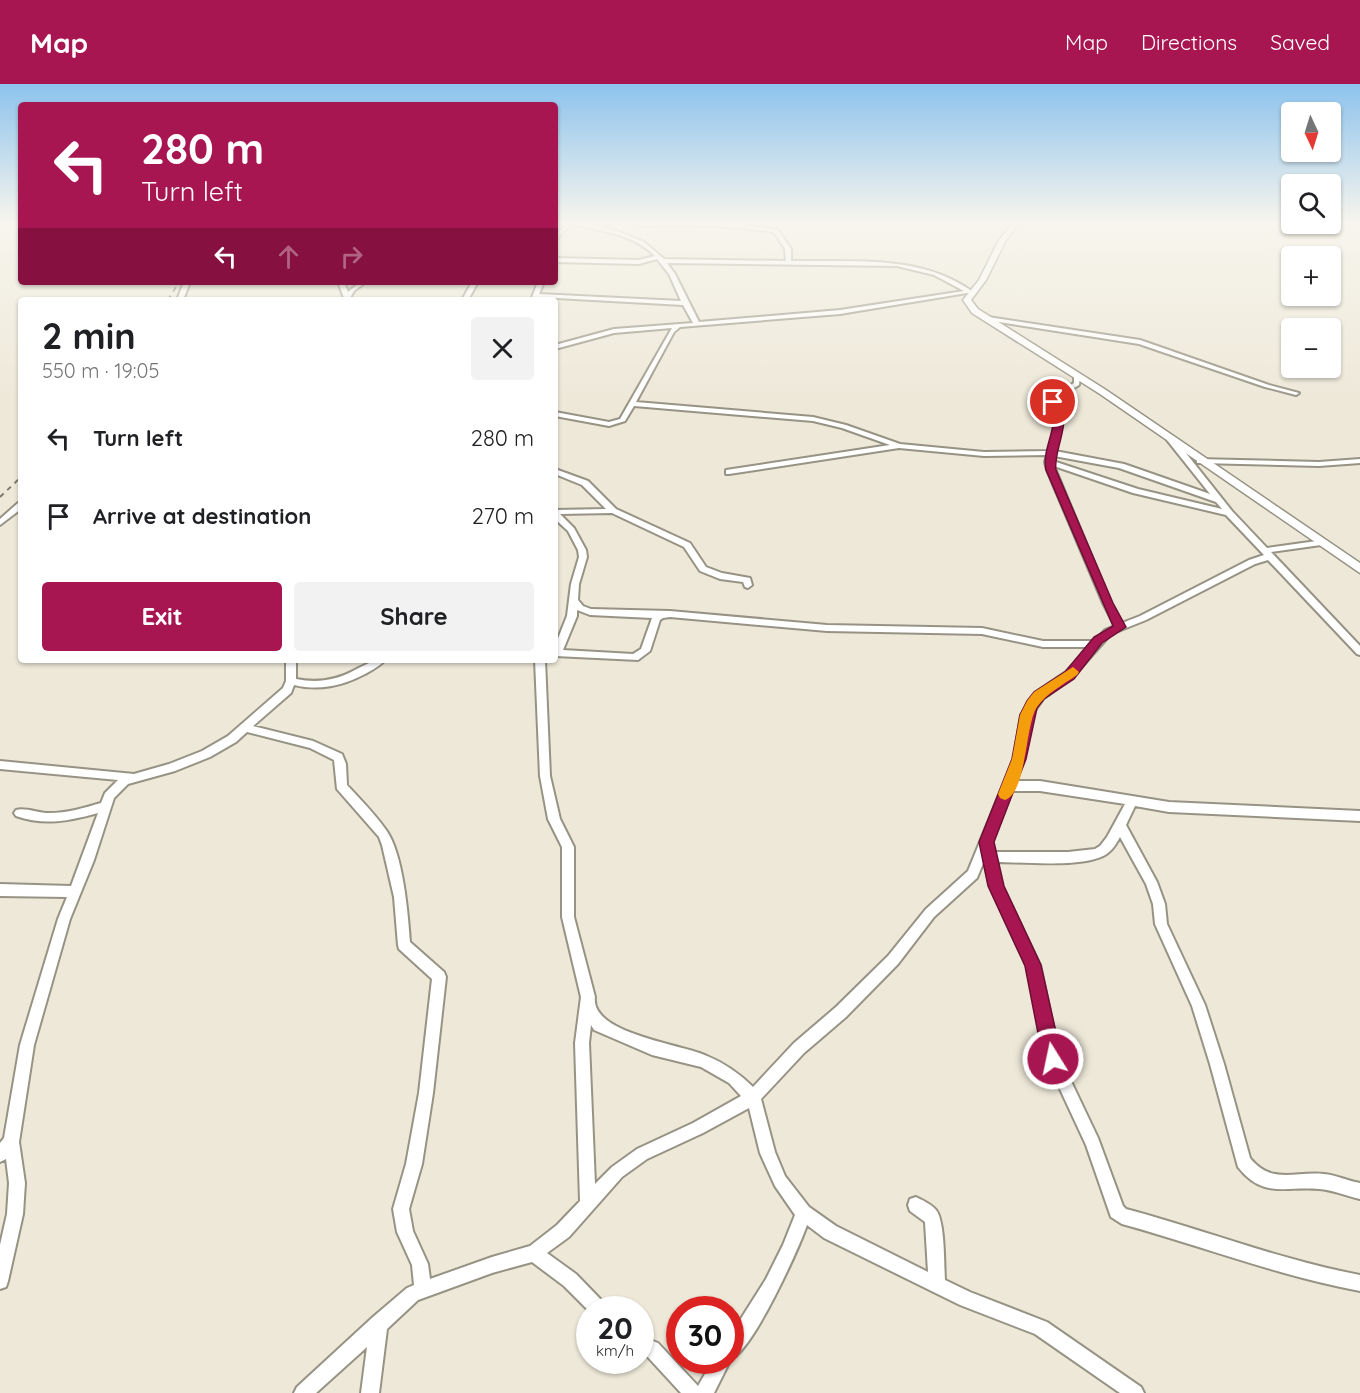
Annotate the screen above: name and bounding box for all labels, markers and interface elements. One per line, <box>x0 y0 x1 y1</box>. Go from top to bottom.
text: Map <box>30 25 88 60</box>
text: Map <box>1065 29 1108 55</box>
text: Directions <box>1141 29 1237 55</box>
text: Saved <box>1270 29 1330 55</box>
north arrow <box>1281 102 1341 162</box>
map controls <box>1281 102 1341 378</box>
text: 280 m <box>141 122 264 175</box>
icon: left <box>42 126 120 204</box>
text: Turn left <box>141 174 243 208</box>
button: search <box>1281 174 1341 234</box>
icon: left <box>209 240 242 273</box>
icon: ahead <box>272 240 305 273</box>
icon: right <box>335 240 368 273</box>
button: + <box>1281 246 1341 306</box>
text: 2 min <box>42 313 136 358</box>
button: close <box>471 317 534 380</box>
button: − <box>1281 318 1341 378</box>
text: 550 m · 19:05 <box>42 358 159 383</box>
pin <box>1027 376 1078 427</box>
icon: arrive <box>1036 385 1069 418</box>
icon: left <box>42 422 75 455</box>
text: Turn left <box>93 424 183 452</box>
text: 280 m <box>471 424 534 452</box>
icon: arrive <box>42 500 75 533</box>
text: Arrive at destination <box>93 502 311 530</box>
text: 270 m <box>472 502 534 530</box>
button: Exit <box>42 582 282 651</box>
button: Share <box>294 582 534 651</box>
position arrow <box>1021 1027 1085 1091</box>
speed limit sign: 30 <box>666 1296 744 1374</box>
text: 20 <box>597 1309 633 1347</box>
text: km/h <box>596 1341 634 1360</box>

